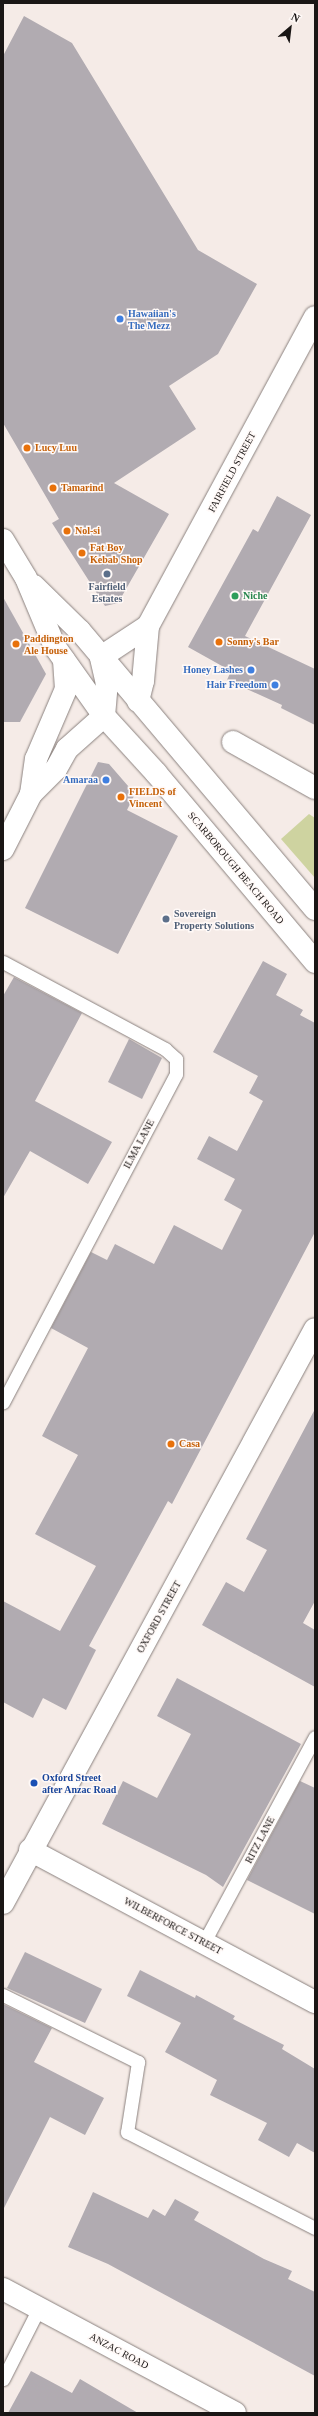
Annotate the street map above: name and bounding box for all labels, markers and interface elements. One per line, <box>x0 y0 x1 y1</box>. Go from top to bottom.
north arrow <box>270 8 310 48</box>
text: N <box>289 10 302 25</box>
place label: Hawaiian's The Mezz <box>128 307 176 330</box>
marker: Hawaiian's The Mezz <box>115 314 125 324</box>
street label: FAIRFIELD STREET <box>206 430 258 514</box>
place label: Lucy Luu <box>35 442 77 454</box>
marker: Lucy Luu <box>22 443 32 453</box>
place label: Tamarind <box>61 482 103 494</box>
marker: Tamarind <box>48 483 58 493</box>
place label: Nol-si <box>75 525 100 537</box>
marker: Nol-si <box>62 526 72 536</box>
place label: Fat Boy Kebab Shop <box>90 541 143 564</box>
marker: Fat Boy Kebab Shop <box>77 548 87 558</box>
marker: Fairfield Estates <box>102 569 112 579</box>
place label: Fairfield Estates <box>88 580 126 604</box>
place label: Niche <box>243 590 267 602</box>
marker: Niche <box>230 591 240 601</box>
place label: Paddington Ale House <box>24 632 73 656</box>
place label: Sonny's Bar <box>227 636 279 648</box>
marker: Sonny's Bar <box>214 637 224 647</box>
marker: Paddington Ale House <box>11 639 21 649</box>
place label: Honey Lashes <box>183 664 243 676</box>
marker: Honey Lashes <box>246 665 256 675</box>
place label: Hair Freedom <box>206 679 267 691</box>
marker: Hair Freedom <box>270 680 280 690</box>
place label: Amaraa <box>63 774 98 786</box>
marker: Amaraa <box>101 775 111 785</box>
place label: FIELDS of Vincent <box>129 785 176 808</box>
marker: FIELDS of Vincent <box>116 792 126 802</box>
street label: SCARBOROUGH BEACH ROAD <box>186 809 286 927</box>
place label: Sovereign Property Solutions <box>174 907 254 930</box>
marker: Sovereign Property Solutions <box>161 914 171 924</box>
street label: ILMA LANE <box>121 1117 157 1171</box>
place label: Casa <box>179 1438 200 1450</box>
marker: Casa <box>166 1439 176 1449</box>
street label: OXFORD STREET <box>134 1579 184 1655</box>
place label: Oxford Street after Anzac Road <box>42 1771 117 1794</box>
marker: Oxford Street after Anzac Road <box>29 1778 39 1788</box>
street label: RITZ LANE <box>243 1815 277 1865</box>
street label: WILBERFORCE STREET <box>122 1895 224 1957</box>
street label: ANZAC ROAD <box>87 2330 151 2372</box>

